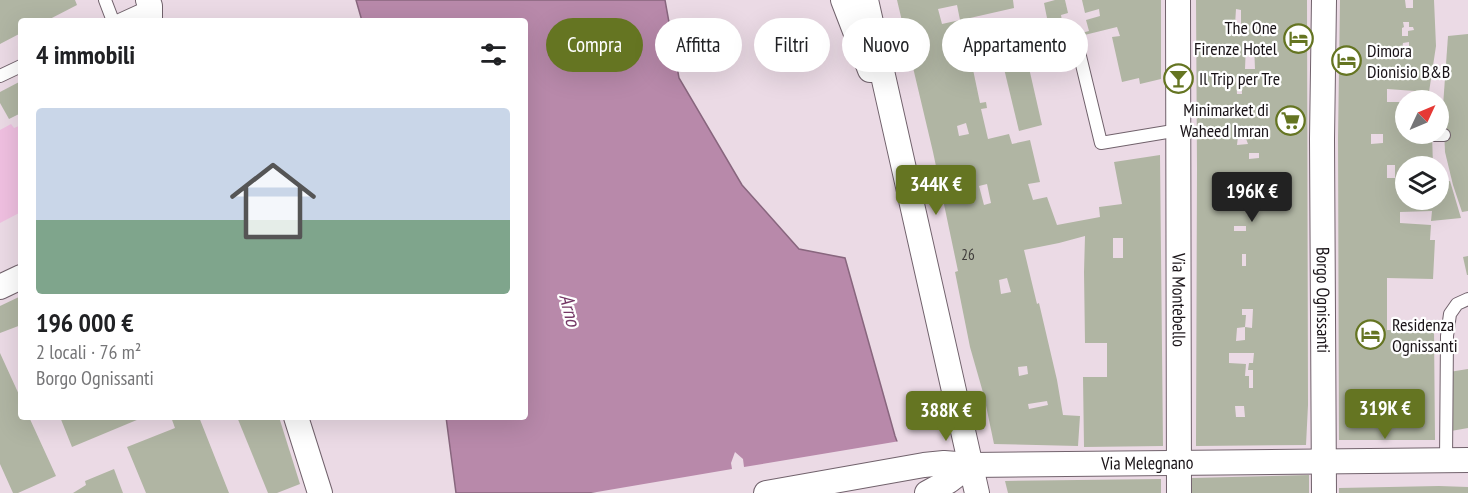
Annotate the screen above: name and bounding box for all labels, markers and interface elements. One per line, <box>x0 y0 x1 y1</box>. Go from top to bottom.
place label: The One Firenze Hotel <box>1194 16 1278 60</box>
chip: Compra <box>546 18 643 72</box>
chip: Affitta <box>655 18 742 72</box>
chip: Filtri <box>754 18 830 72</box>
chip: Nuovo <box>842 18 930 72</box>
chip: Appartamento <box>942 18 1088 72</box>
hotel icon: The One Firenze Hotel <box>1282 22 1314 54</box>
text: 4 immobili <box>36 38 135 71</box>
icon: filters <box>477 38 510 71</box>
place label: Dimora Dionisio B&B <box>1367 39 1450 83</box>
hotel icon: Dimora Dionisio B&B <box>1330 45 1362 77</box>
bar icon: Il Trip per Tre <box>1162 63 1194 95</box>
place label: Il Trip per Tre <box>1199 67 1280 90</box>
north arrow <box>1395 90 1449 144</box>
map controls <box>1395 90 1449 210</box>
place label: Minimarket di Waheed Imran <box>1180 98 1269 142</box>
supermarket icon: Minimarket di Waheed Imran <box>1274 104 1306 136</box>
icon: home <box>219 147 327 255</box>
button: layers <box>1395 156 1449 210</box>
pin: 344K € <box>887 165 985 216</box>
text: 344K € <box>910 171 962 197</box>
pin: 196K € <box>1203 172 1301 223</box>
text: 196K € <box>1226 178 1278 204</box>
house number: 26 <box>961 245 975 264</box>
street label: Borgo Ognissanti <box>1312 247 1335 353</box>
street label: Via Montebello <box>1168 252 1191 347</box>
water label: Arno <box>553 291 587 330</box>
text: 196 000 € <box>36 306 134 339</box>
place label: Residenza Ognissanti <box>1392 313 1458 357</box>
hotel icon: Residenza Ognissanti <box>1355 319 1387 351</box>
text: 2 locali · 76 m² <box>36 339 141 365</box>
text: Borgo Ognissanti <box>36 365 154 391</box>
pin: 319K € <box>1336 389 1434 440</box>
pin: 388K € <box>897 391 995 442</box>
text: 319K € <box>1359 395 1411 421</box>
text: 388K € <box>920 397 972 423</box>
street label: Via Melegnano <box>1100 451 1194 475</box>

